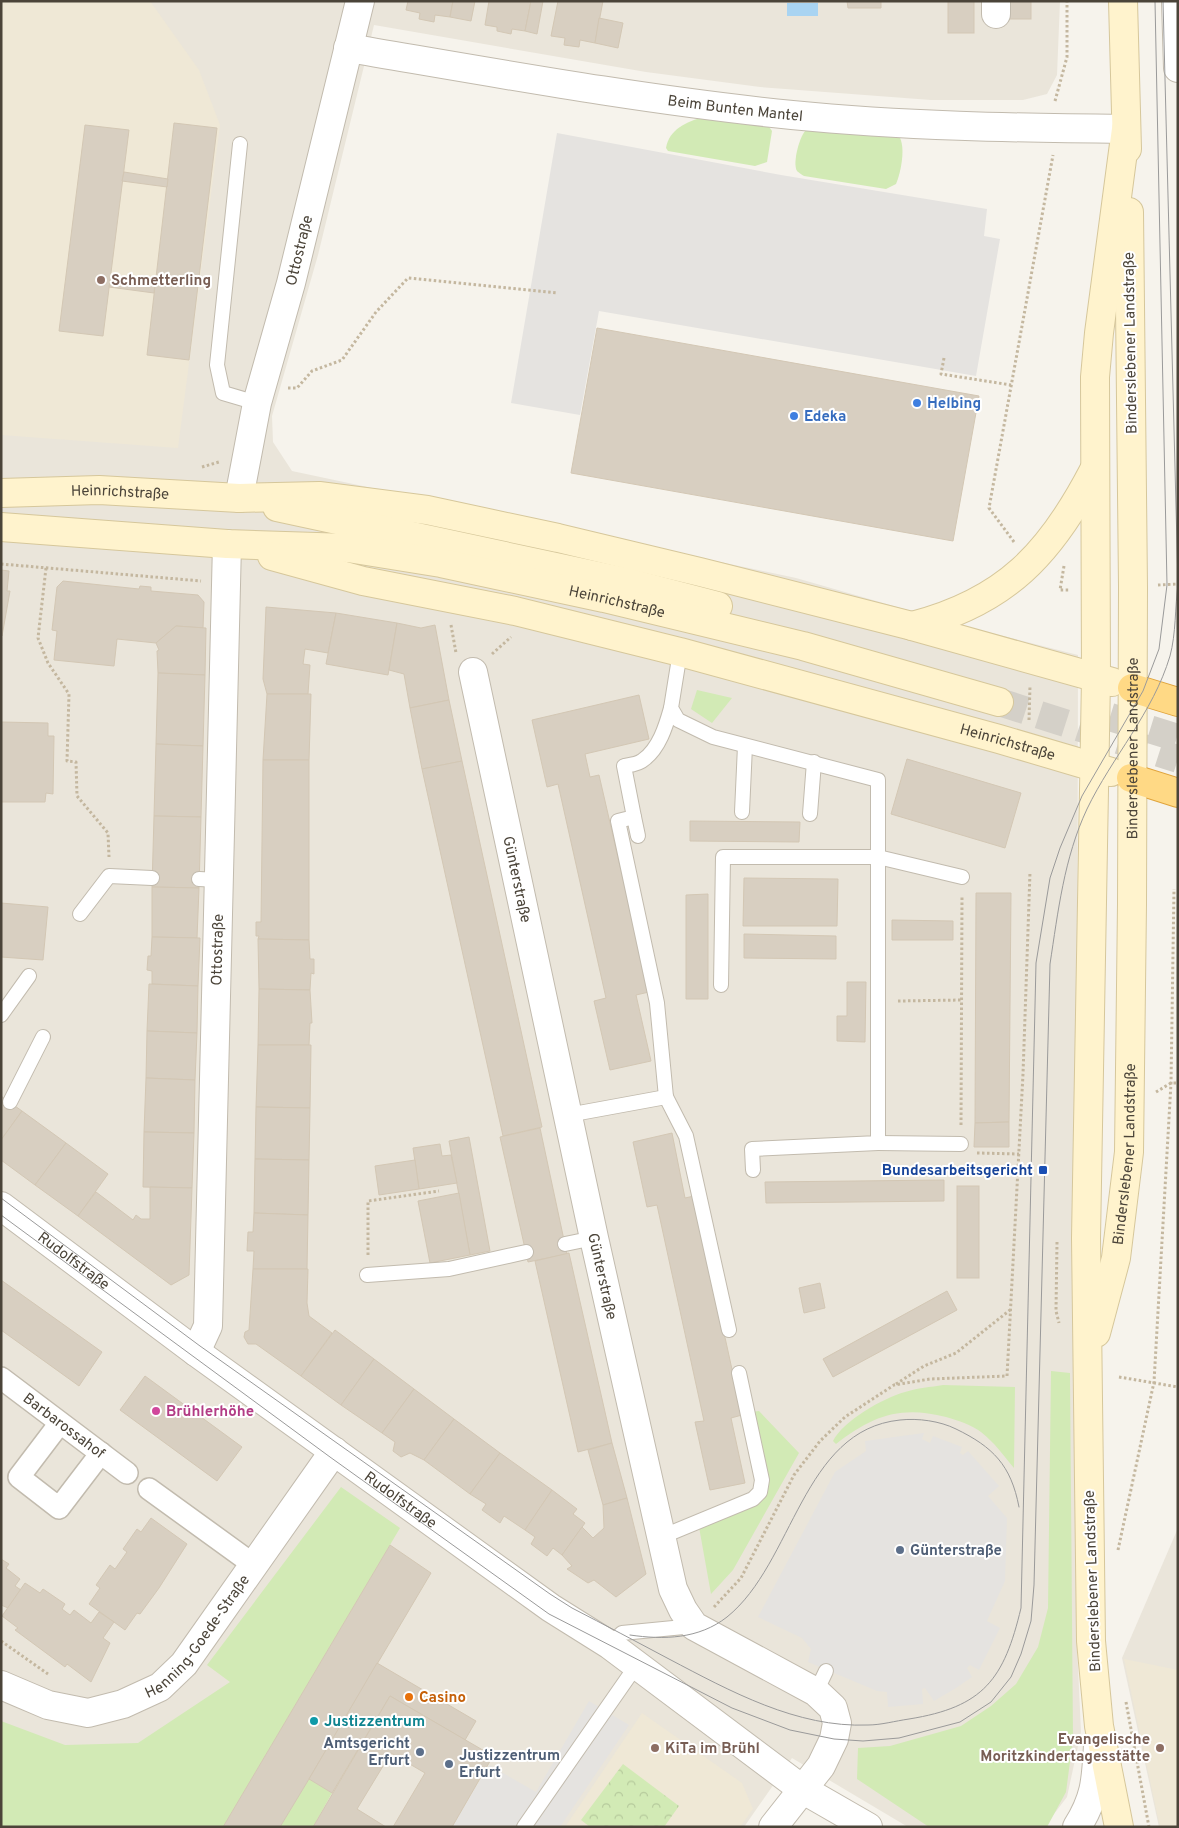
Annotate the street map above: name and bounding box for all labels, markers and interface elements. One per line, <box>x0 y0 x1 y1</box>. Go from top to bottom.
street label: Beim Bunten Mantel <box>666 92 804 127</box>
street label: Ottostraße <box>283 214 318 288</box>
street label: Binderslebener Landstraße <box>1120 252 1143 434</box>
place label: Schmetterling <box>111 272 211 291</box>
marker: Schmetterling <box>95 274 107 286</box>
place label: Helbing <box>927 395 981 414</box>
marker: Helbing <box>911 397 923 409</box>
place label: Edeka <box>804 408 846 427</box>
marker: Edeka <box>788 410 800 422</box>
street label: Heinrichstraße <box>71 482 169 505</box>
street label: Heinrichstraße <box>567 583 667 623</box>
street label: Binderslebener Landstraße <box>1124 657 1144 840</box>
street label: Heinrichstraße <box>957 721 1057 766</box>
street label: Günterstraße <box>497 835 534 925</box>
street label: Ottostraße <box>208 914 229 986</box>
street label: Binderslebener Landstraße <box>1110 1063 1141 1246</box>
place label: Bundesarbeitsgericht <box>882 1162 1033 1181</box>
marker: Bundesarbeitsgericht <box>1037 1164 1049 1176</box>
street label: Rudolfstraße <box>33 1229 113 1295</box>
street label: Günterstraße <box>582 1231 620 1322</box>
street label: Barbarossahof <box>18 1390 108 1464</box>
place label: Brühlerhöhe <box>166 1403 254 1422</box>
marker: Brühlerhöhe <box>150 1405 162 1417</box>
street label: Rudolfstraße <box>360 1468 440 1533</box>
street label: Binderslebener Landstraße <box>1081 1490 1106 1672</box>
place label: Günterstraße <box>910 1542 1002 1561</box>
marker: Günterstraße <box>894 1544 906 1556</box>
street label: Henning-Goede-Straße <box>142 1572 255 1704</box>
place label: Casino <box>419 1689 466 1708</box>
marker: Casino <box>403 1691 415 1703</box>
place label: Justizzentrum <box>324 1713 425 1732</box>
marker: Justizzentrum <box>308 1715 320 1727</box>
place label: Evangelische Moritzkindertagesstätte <box>980 1731 1150 1767</box>
place label: Amtsgericht Erfurt <box>323 1735 410 1771</box>
place label: KiTa im Brühl <box>665 1740 760 1759</box>
marker: KiTa im Brühl <box>649 1742 661 1754</box>
marker: Evangelische Moritzkindertagesstätte <box>1154 1742 1166 1754</box>
marker: Amtsgericht Erfurt <box>414 1746 426 1758</box>
place label: Justizzentrum Erfurt <box>459 1747 560 1783</box>
marker: Justizzentrum Erfurt <box>443 1758 455 1770</box>

